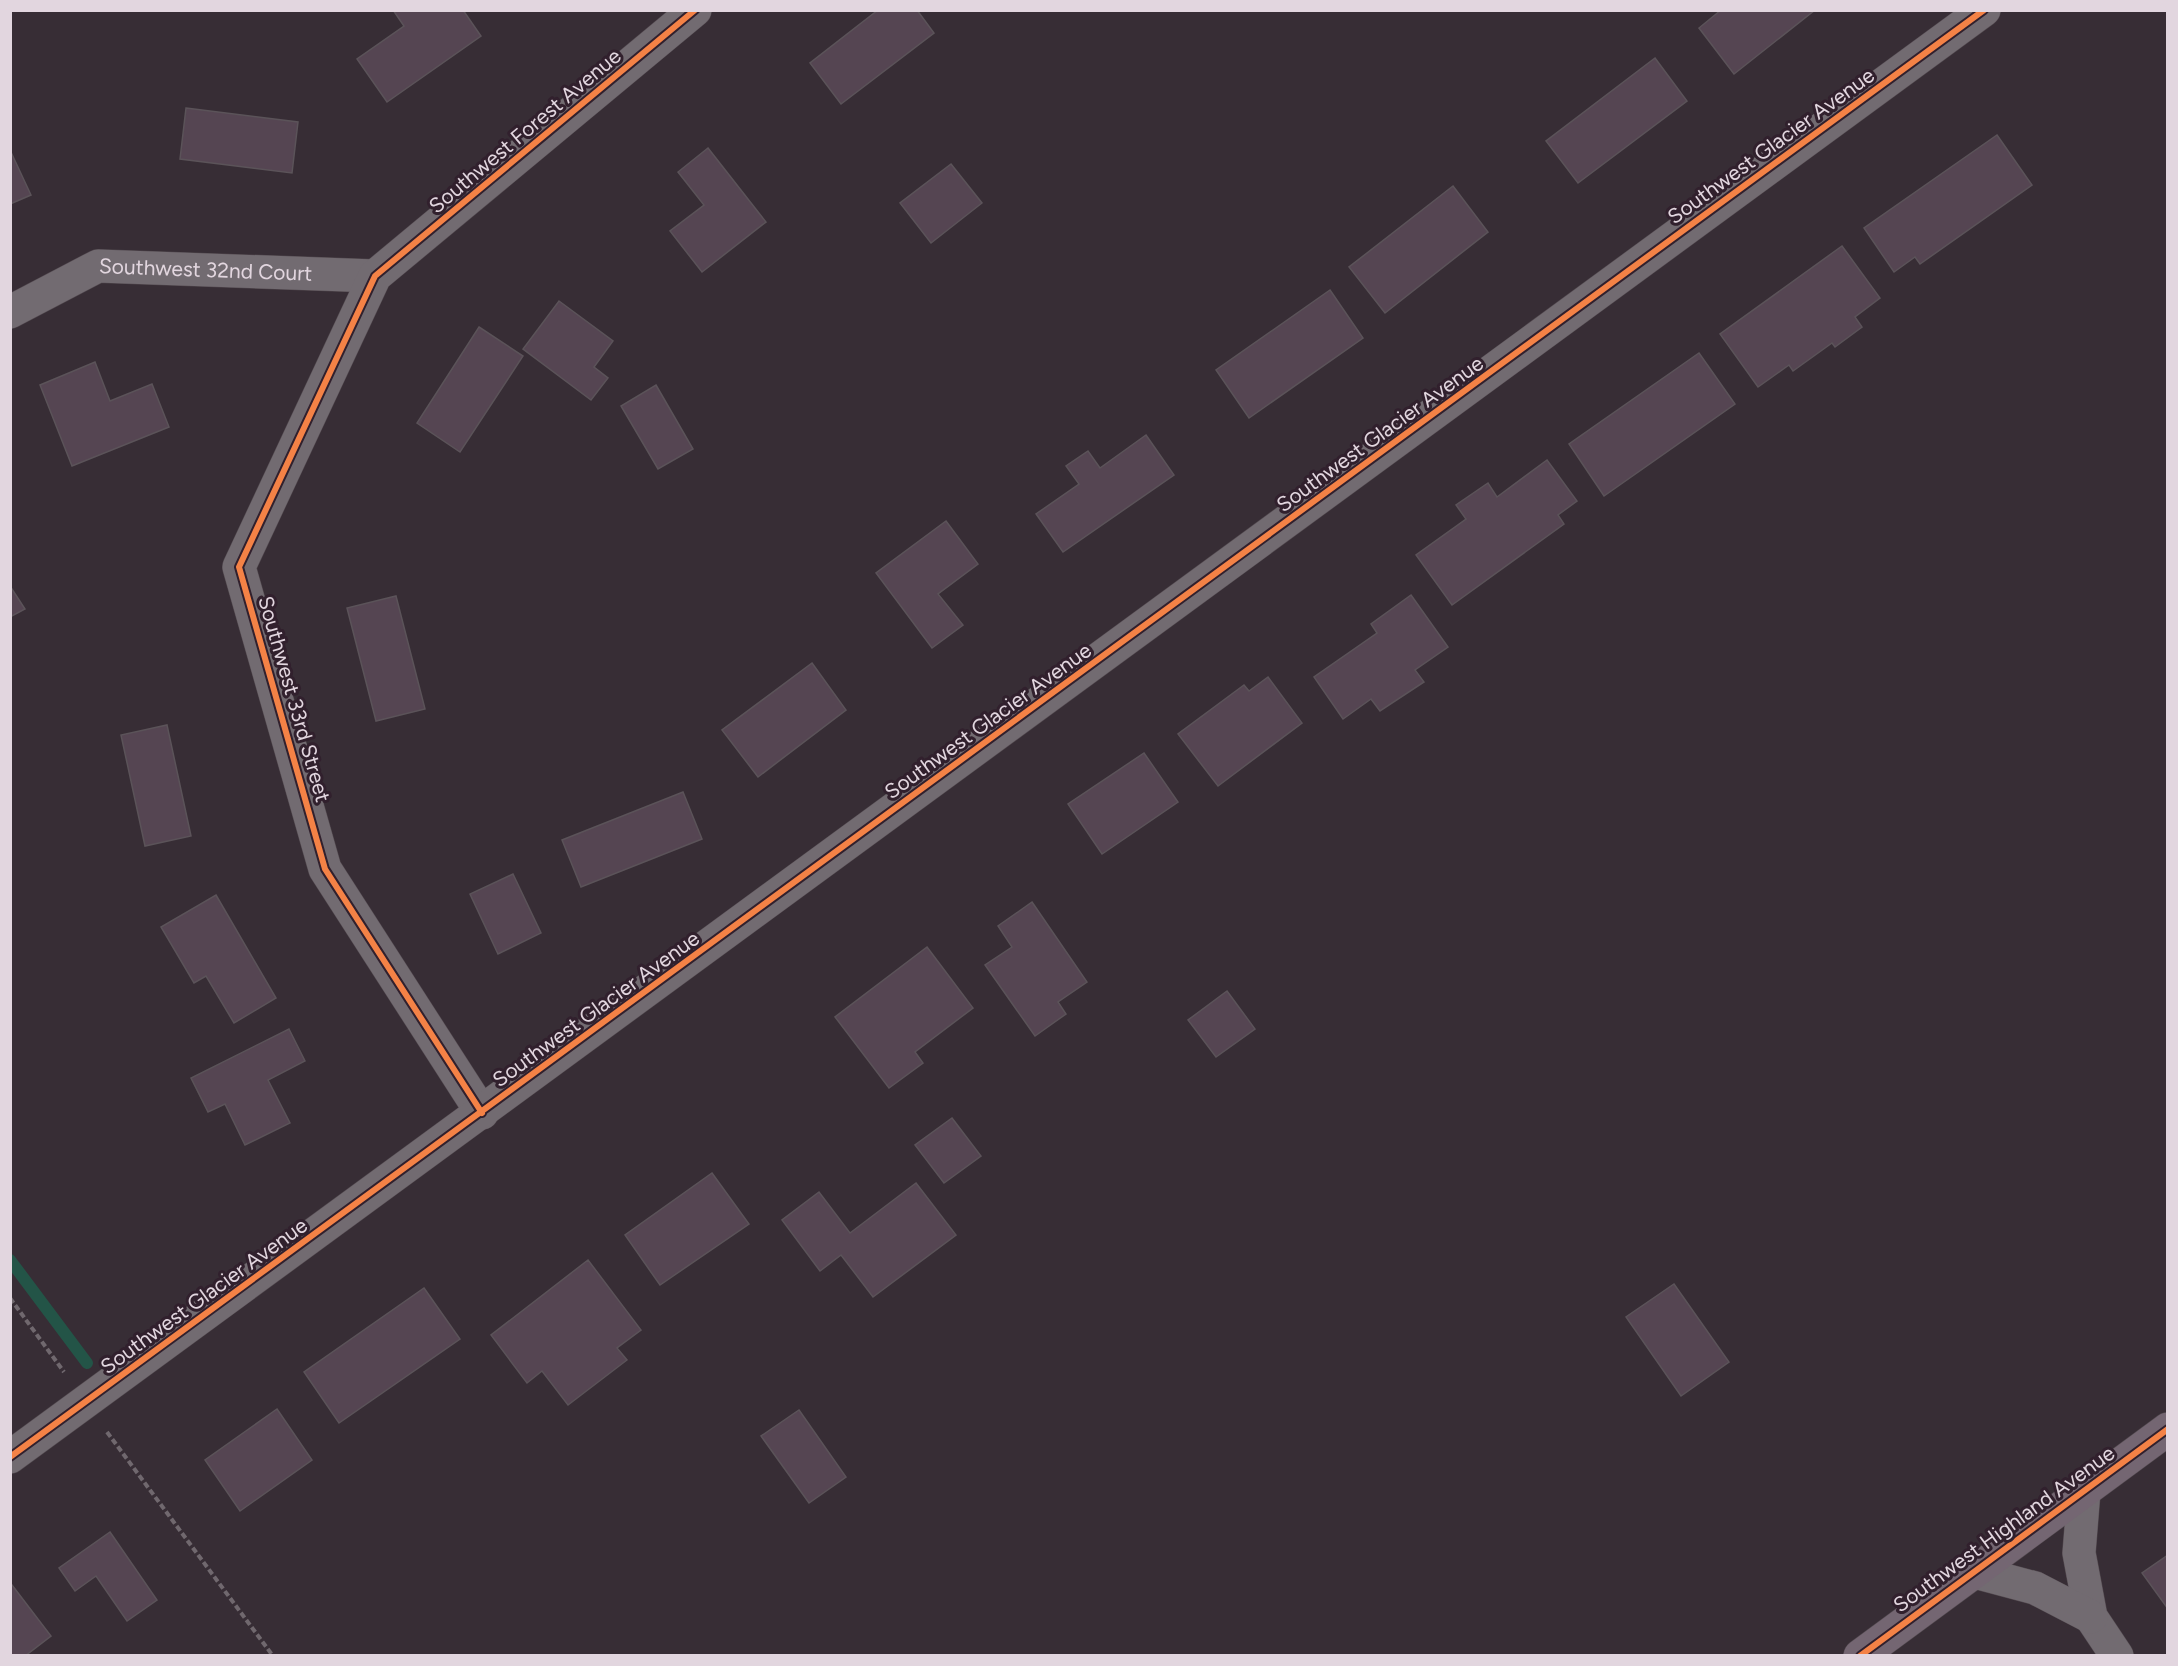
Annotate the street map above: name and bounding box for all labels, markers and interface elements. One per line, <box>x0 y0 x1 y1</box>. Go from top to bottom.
street label: Southwest Forest Avenue <box>424 43 626 218</box>
street label: Southwest Glacier Avenue <box>1663 62 1879 229</box>
street label: Southwest 32nd Court <box>99 253 313 286</box>
street label: Southwest Glacier Avenue <box>1272 350 1488 517</box>
street label: Southwest 33rd Street <box>253 593 336 805</box>
street label: Southwest Glacier Avenue <box>880 637 1096 804</box>
street label: Southwest Glacier Avenue <box>488 925 704 1092</box>
street label: Southwest Glacier Avenue <box>96 1212 312 1379</box>
street label: Southwest Highland Avenue <box>1888 1440 2119 1617</box>

